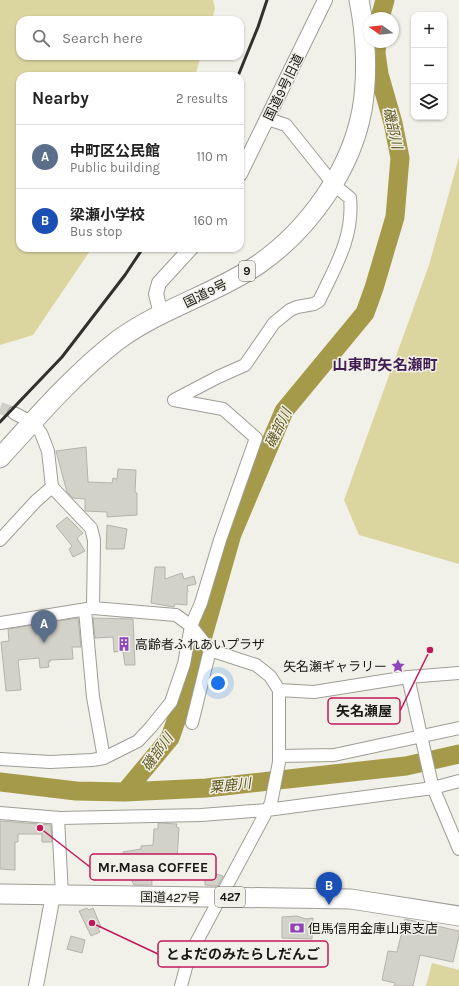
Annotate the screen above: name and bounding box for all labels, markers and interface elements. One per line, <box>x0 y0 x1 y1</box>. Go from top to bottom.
north arrow <box>363 12 399 48</box>
map controls <box>411 12 447 120</box>
button: + <box>411 12 447 48</box>
search box <box>16 16 244 60</box>
icon: search <box>30 27 52 49</box>
text: Search here <box>62 29 143 47</box>
button: − <box>411 48 447 84</box>
street label: 国道9号旧道 <box>261 51 306 123</box>
button: layers <box>411 84 447 120</box>
text: Nearby <box>32 88 89 108</box>
text: 2 results <box>176 91 228 106</box>
water label: 磯部川 <box>380 106 406 152</box>
text: 中町区公民館 <box>70 142 160 160</box>
text: A <box>41 149 49 164</box>
text: 110 m <box>196 149 228 164</box>
text: Public building <box>70 160 160 175</box>
text: 梁瀬小学校 <box>70 206 145 224</box>
text: B <box>41 213 49 228</box>
text: 160 m <box>193 213 228 228</box>
text: Bus stop <box>70 224 122 239</box>
road number: 9 <box>239 261 255 281</box>
street label: 国道9号 <box>181 277 229 310</box>
district label: 山東町矢名瀬町 <box>332 356 438 374</box>
water label: 磯部川 <box>262 404 296 451</box>
pin: A <box>31 610 57 643</box>
building icon: 高齢者ふれあいプラザ <box>116 636 132 652</box>
place label: 高齢者ふれあいプラザ <box>135 637 265 652</box>
place icon: 矢名瀬ギャラリー <box>390 658 406 674</box>
place label: 矢名瀬ギャラリー <box>283 659 387 674</box>
your location <box>208 673 228 693</box>
callout: 矢名瀬屋 <box>328 698 400 724</box>
text: 矢名瀬屋 <box>336 703 392 720</box>
water label: 磯部川 <box>138 729 178 774</box>
water label: 粟鹿川 <box>208 775 254 796</box>
callout: Mr.Masa COFFEE <box>90 854 216 880</box>
text: Mr.Masa COFFEE <box>98 859 208 876</box>
pin: B <box>316 872 342 905</box>
road number: 427 <box>215 887 245 907</box>
street label: 国道427号 <box>140 889 200 906</box>
bank icon: 但馬信用金庫山東支店 <box>289 920 305 936</box>
place label: 但馬信用金庫山東支店 <box>308 921 438 936</box>
callout: とよだのみたらしだんご <box>158 941 328 967</box>
text: とよだのみたらしだんご <box>166 946 320 963</box>

